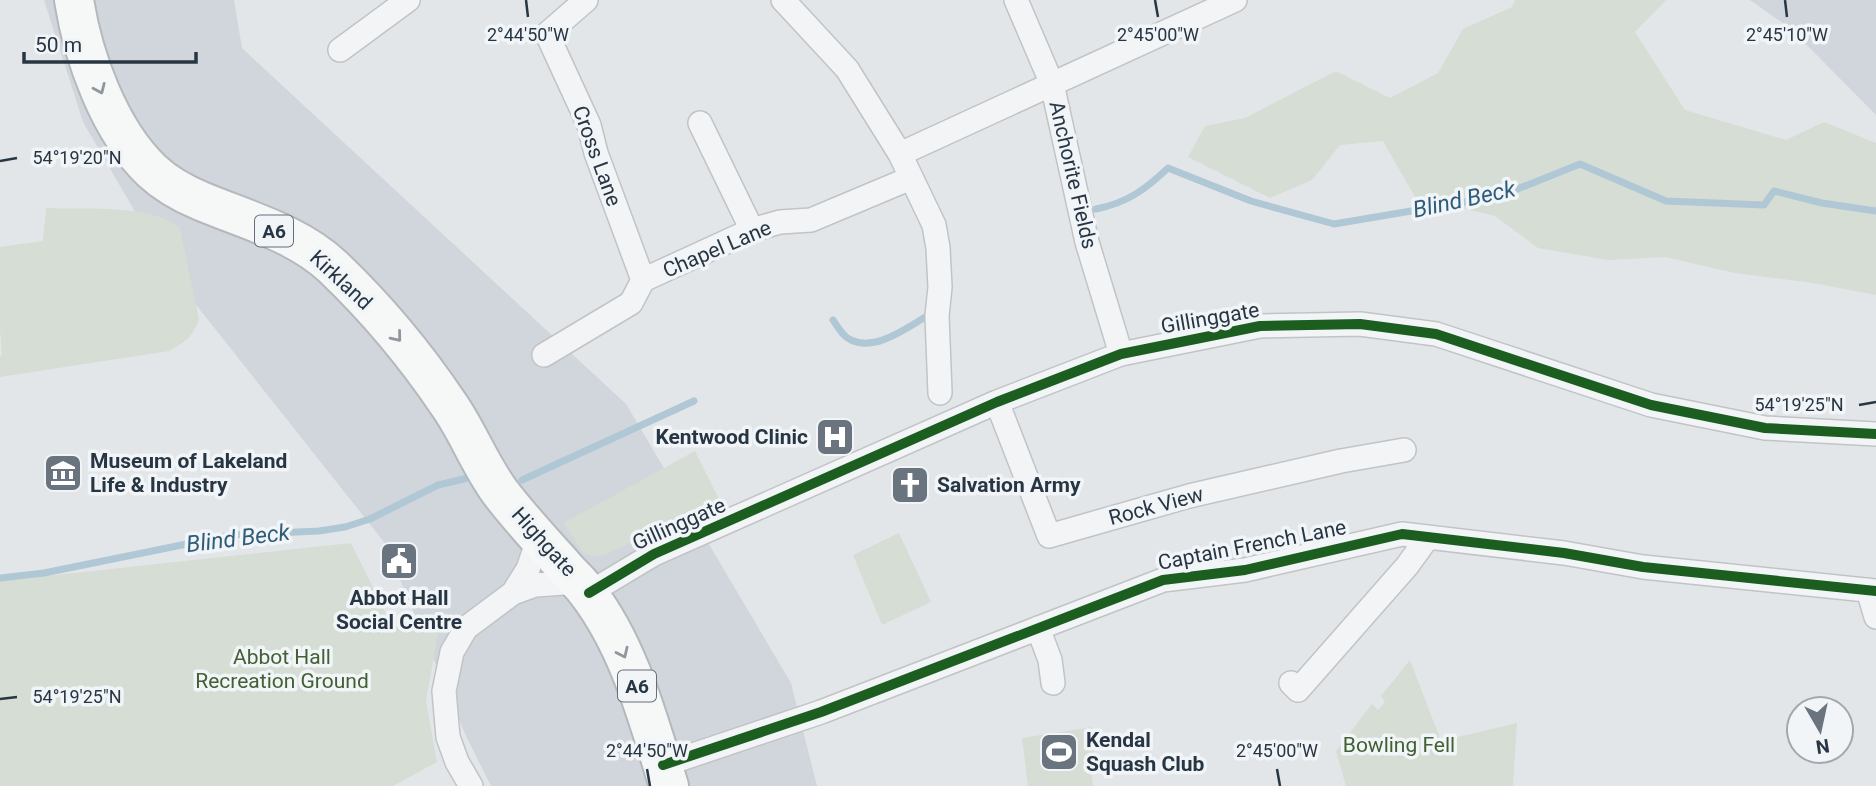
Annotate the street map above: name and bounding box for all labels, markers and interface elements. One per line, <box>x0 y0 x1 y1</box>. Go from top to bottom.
scale bar <box>24 21 196 65</box>
text: 2°44'50"W <box>487 24 569 45</box>
text: 2°45'00"W <box>1117 24 1199 45</box>
text: 2°45'10"W <box>1746 24 1828 45</box>
text: 50 m <box>35 33 82 57</box>
one-way arrow <box>92 81 106 94</box>
street label: Anchorite Fields <box>1044 99 1102 251</box>
street label: Cross Lane <box>568 103 626 209</box>
text: 54°19'20"N <box>32 147 122 168</box>
water label: Blind Beck <box>1410 175 1518 224</box>
street label: Chapel Lane <box>659 215 775 283</box>
road number: A6 <box>255 216 293 246</box>
street label: Kirkland <box>305 245 377 315</box>
street label: Gillinggate <box>1159 298 1261 338</box>
one-way arrow <box>388 330 401 342</box>
text: 54°19'25"N <box>1754 394 1844 415</box>
hospital icon: Kentwood Clinic <box>814 416 856 458</box>
place label: Kentwood Clinic <box>655 425 808 449</box>
place label: Museum of Lakeland Life & Industry <box>90 449 287 497</box>
museum icon: Museum of Lakeland Life & Industry <box>42 452 84 494</box>
church icon: Salvation Army <box>889 464 931 506</box>
place label: Salvation Army <box>937 473 1081 497</box>
street label: Rock View <box>1106 482 1206 530</box>
street label: Gillinggate <box>629 493 729 555</box>
street label: Highgate <box>507 503 581 581</box>
street label: Captain French Lane <box>1156 515 1348 575</box>
water label: Blind Beck <box>185 519 292 558</box>
public building icon: Abbot Hall Social Centre <box>378 540 420 582</box>
place label: Abbot Hall Social Centre <box>336 586 462 634</box>
park label: Abbot Hall Recreation Ground <box>195 645 369 693</box>
one-way arrow <box>614 646 628 658</box>
road number: A6 <box>618 670 656 702</box>
text: 54°19'25"N <box>32 686 122 707</box>
north arrow <box>1785 695 1855 765</box>
place label: Kendal Squash Club <box>1086 728 1205 776</box>
sports icon: Kendal Squash Club <box>1038 731 1080 773</box>
park label: Bowling Fell <box>1343 733 1455 757</box>
text: N <box>1814 734 1831 759</box>
text: 2°44'50"W <box>606 740 688 761</box>
text: 2°45'00"W <box>1236 740 1318 761</box>

